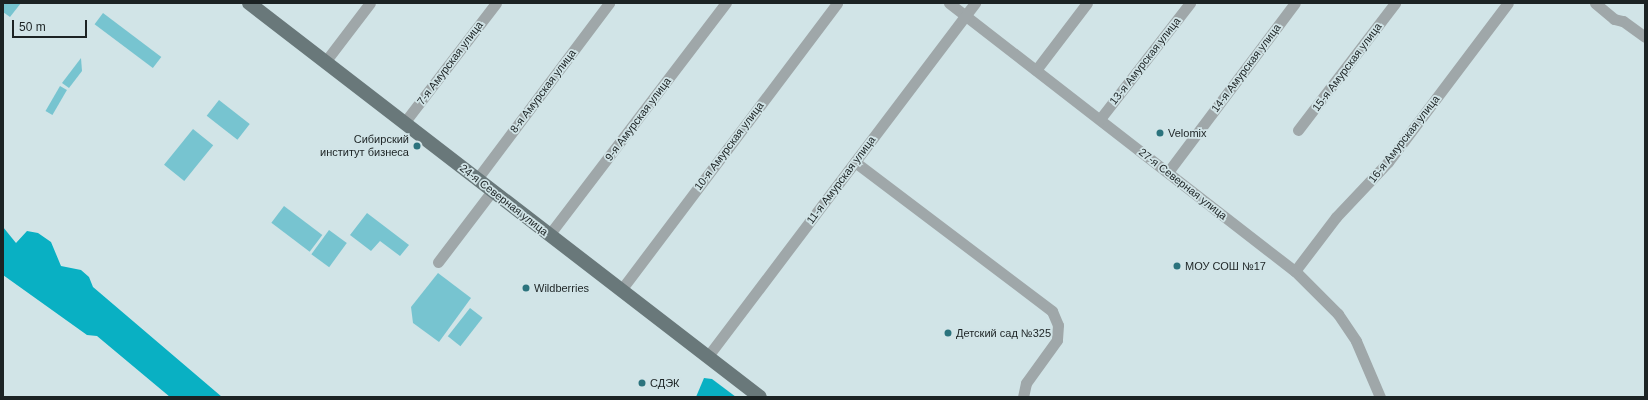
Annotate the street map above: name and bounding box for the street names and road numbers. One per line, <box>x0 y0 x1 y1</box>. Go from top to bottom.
street label: 13-я Амурская улица <box>1107 15 1183 107</box>
street label: 7-я Амурская улица <box>414 19 486 107</box>
street label: 15-я Амурская улица <box>1309 20 1385 114</box>
street label: 14-я Амурская улица <box>1208 21 1284 115</box>
street label: 8-я Амурская улица <box>507 47 579 135</box>
street label: 9-я Амурская улица <box>602 75 674 163</box>
street label: 16-я Амурская улица <box>1366 93 1442 185</box>
street label: 10-я Амурская улица <box>691 99 767 193</box>
street label: 11-я Амурская улица <box>804 133 878 227</box>
street label: 27-я Северная улица <box>1136 145 1230 223</box>
street label: 24-я Северная улица <box>457 161 551 239</box>

